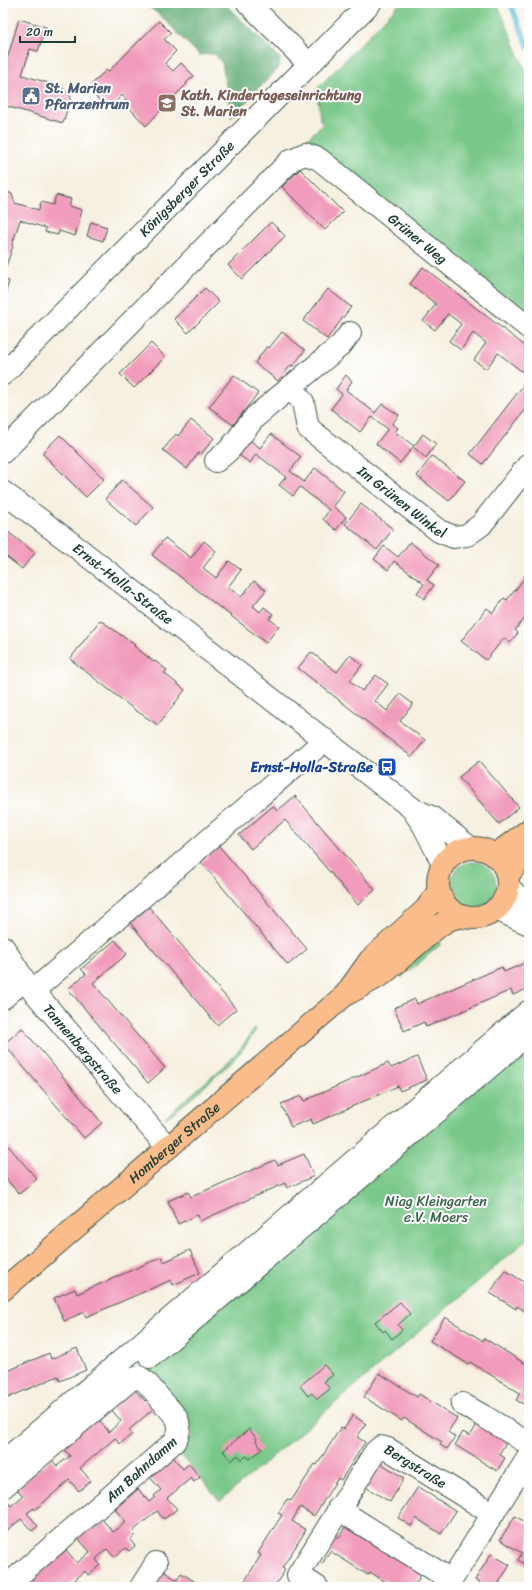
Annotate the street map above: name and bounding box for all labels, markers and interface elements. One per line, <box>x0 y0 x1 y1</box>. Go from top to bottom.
scale bar <box>20 18 75 44</box>
text: 20 m <box>26 21 53 43</box>
place label: St. Marien Pfarrzentrum <box>44 76 129 117</box>
place label: Kath. Kindertageseinrichtung St. Marien <box>180 83 361 124</box>
public building icon: St. Marien Pfarrzentrum <box>20 85 42 107</box>
school or university icon: Kath. Kindertageseinrichtung St. Marien <box>156 92 178 114</box>
street label: Königsberger Straße <box>133 134 241 243</box>
street label: Grüner Weg <box>382 207 453 271</box>
street label: Im Grünen Winkel <box>351 458 451 546</box>
street label: Ernst-Holla-Straße <box>67 536 179 631</box>
place label: Ernst-Holla-Straße <box>251 755 374 780</box>
bus stop icon: Ernst-Holla-Straße <box>376 756 398 778</box>
street label: Tannenbergstraße <box>37 998 129 1100</box>
street label: Homberger Straße <box>123 1096 226 1190</box>
park label: Niag Kleingarten e.V. Moers <box>385 1189 487 1230</box>
street label: Am Bahndamm <box>99 1430 183 1510</box>
street label: Bergstraße <box>379 1437 452 1496</box>

